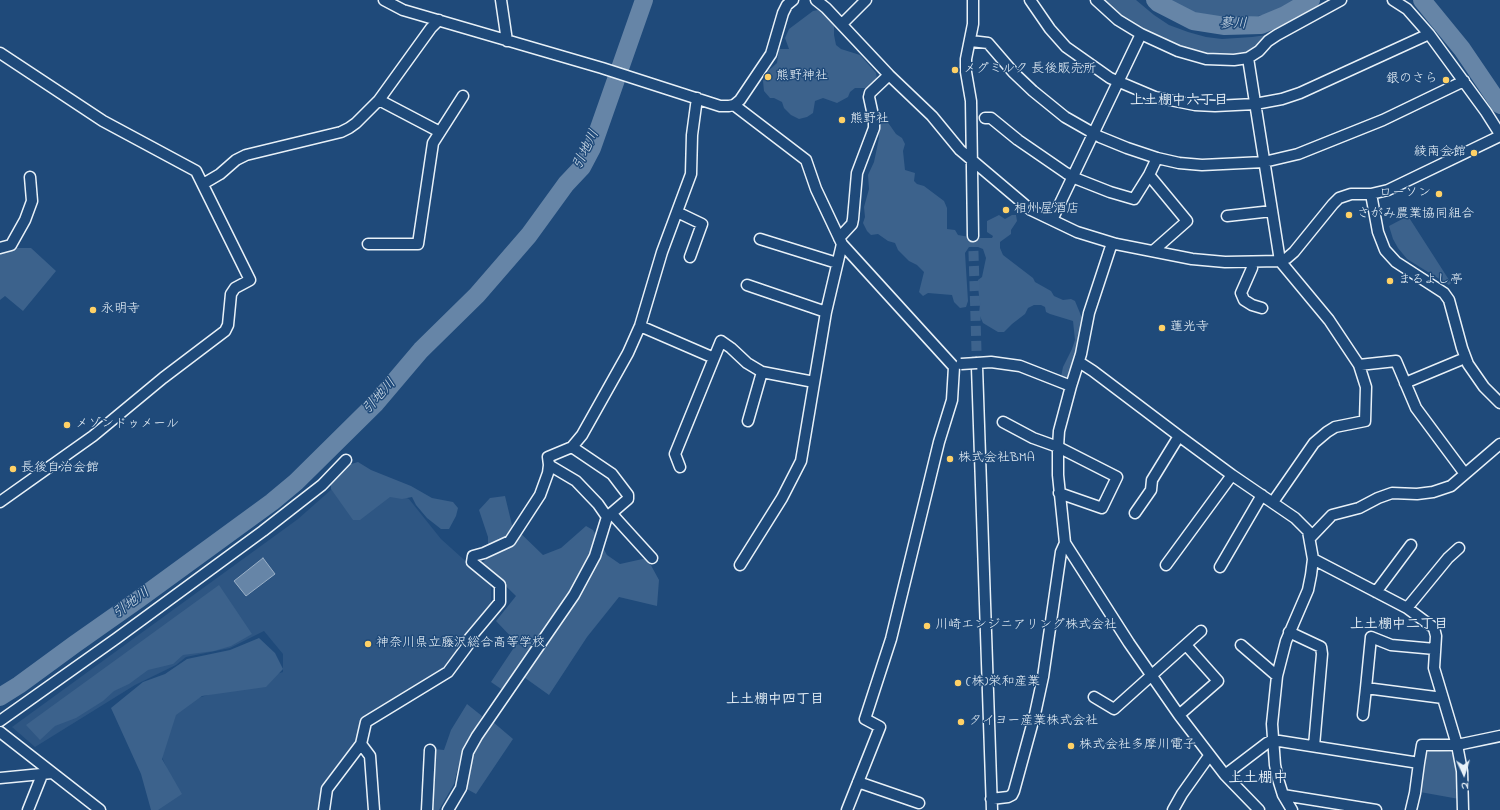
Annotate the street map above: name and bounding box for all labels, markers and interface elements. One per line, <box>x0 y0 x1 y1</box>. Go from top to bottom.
water label: 蓼川 <box>1219 16 1247 34</box>
place label: メグミルク 長後販売所 <box>963 62 1096 78</box>
marker: メグミルク 長後販売所 <box>950 65 960 75</box>
place label: 熊野神社 <box>776 69 828 85</box>
marker: 熊野神社 <box>763 72 773 82</box>
place label: 銀のさら <box>1386 72 1438 88</box>
marker: 銀のさら <box>1441 75 1451 85</box>
district label: 上土棚中六丁目 <box>1130 94 1228 110</box>
place label: 熊野社 <box>850 112 889 128</box>
marker: 熊野社 <box>837 115 847 125</box>
water label: 引地川 <box>570 127 604 173</box>
place label: 綾南会館 <box>1414 145 1466 161</box>
marker: 綾南会館 <box>1469 148 1479 158</box>
place label: ローソン <box>1379 186 1431 202</box>
marker: ローソン <box>1434 189 1444 199</box>
place label: 相州屋酒店 <box>1014 202 1079 218</box>
marker: 相州屋酒店 <box>1001 205 1011 215</box>
place label: さがみ農業協同組合 <box>1357 207 1474 223</box>
marker: さがみ農業協同組合 <box>1344 210 1354 220</box>
place label: まるよし亭 <box>1398 273 1463 289</box>
marker: まるよし亭 <box>1385 276 1395 286</box>
place label: 永明寺 <box>101 302 140 318</box>
marker: 永明寺 <box>88 305 98 315</box>
place label: 蓮光寺 <box>1170 320 1209 336</box>
marker: 蓮光寺 <box>1157 323 1167 333</box>
water label: 引地川 <box>360 376 400 418</box>
place label: メゾンドゥメール <box>75 417 179 433</box>
marker: メゾンドゥメール <box>62 420 72 430</box>
place label: 株式会社BMA <box>958 451 1035 467</box>
marker: 株式会社BMA <box>945 454 955 464</box>
place label: 長後自治会館 <box>21 461 99 477</box>
marker: 長後自治会館 <box>8 464 18 474</box>
water label: 引地川 <box>110 585 154 623</box>
place label: 川崎エンジニアリング株式会社 <box>935 618 1117 634</box>
district label: 上土棚中二丁目 <box>1350 618 1448 634</box>
marker: 川崎エンジニアリング株式会社 <box>922 621 932 631</box>
place label: 神奈川県立藤沢総合高等学校 <box>376 636 545 652</box>
marker: 神奈川県立藤沢総合高等学校 <box>363 639 373 649</box>
place label: (株)栄和産業 <box>966 675 1040 691</box>
marker: (株)栄和産業 <box>953 678 963 688</box>
district label: 上土棚中四丁目 <box>726 693 824 709</box>
place label: タイヨー産業株式会社 <box>969 714 1098 730</box>
marker: タイヨー産業株式会社 <box>956 717 966 727</box>
place label: 株式会社多摩川電子 <box>1079 738 1196 754</box>
marker: 株式会社多摩川電子 <box>1066 741 1076 751</box>
north arrow <box>1444 754 1484 794</box>
district label: 上土棚中 <box>1228 771 1288 789</box>
text: N <box>1461 778 1469 794</box>

